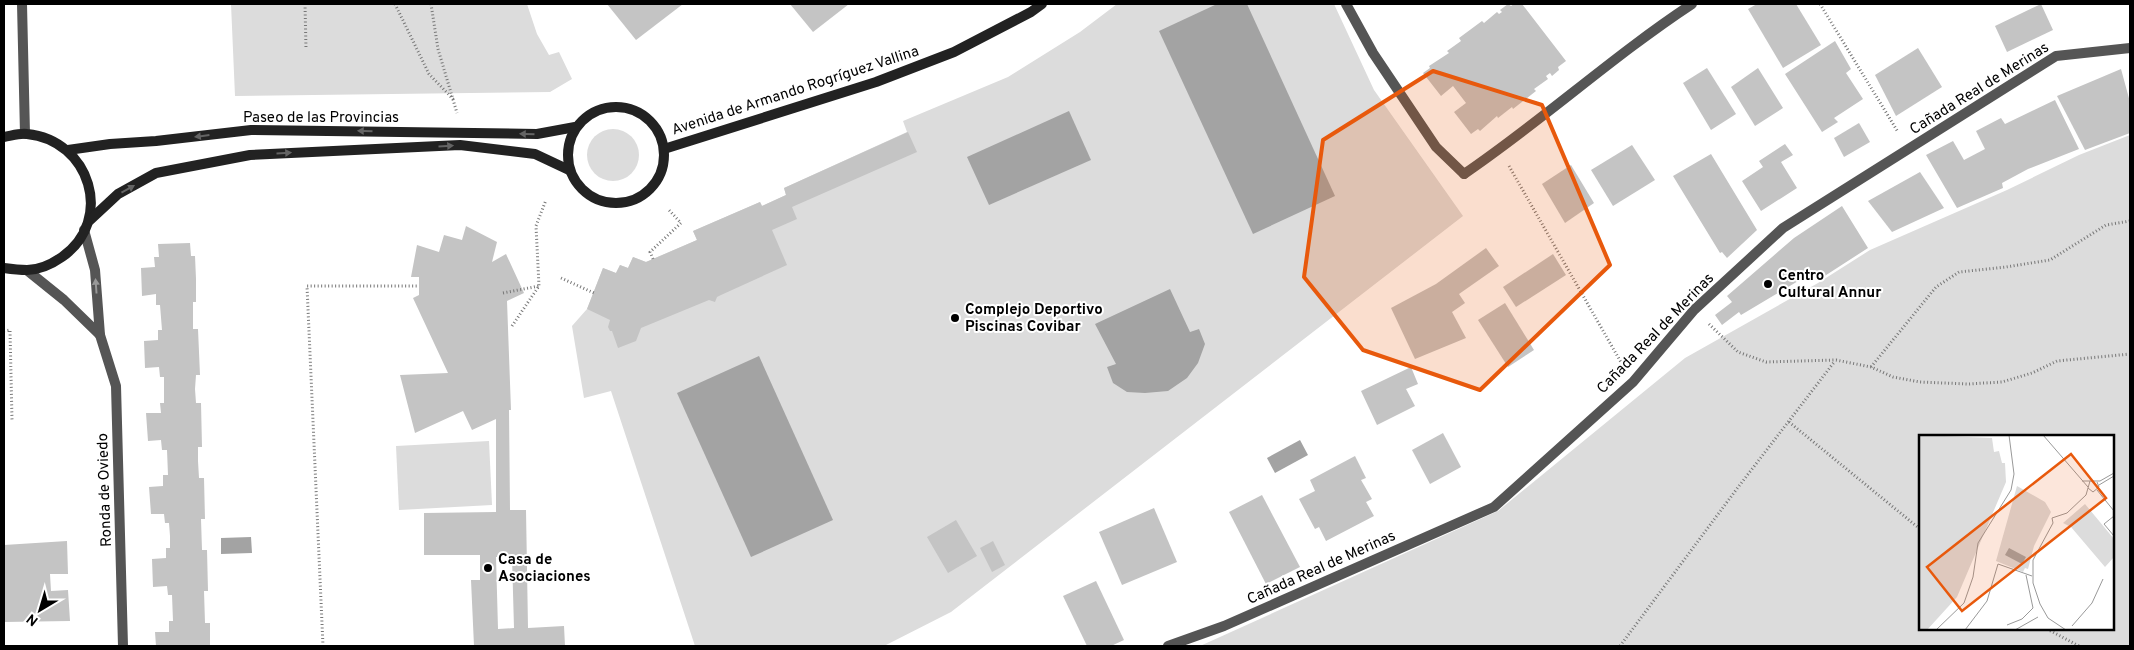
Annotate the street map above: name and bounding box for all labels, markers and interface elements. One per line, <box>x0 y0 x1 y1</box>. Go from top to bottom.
street label: Cañada Real de Merinas <box>1907 39 2053 140</box>
street label: Avenida de Armando Rogríguez Vallina <box>669 42 922 140</box>
street label: Paseo de las Provincias <box>243 109 399 128</box>
one-way arrow <box>357 127 373 135</box>
one-way arrow <box>519 130 535 138</box>
one-way arrow <box>194 132 210 140</box>
one-way arrow <box>439 141 455 149</box>
one-way arrow <box>276 149 292 157</box>
one-way arrow <box>120 185 135 193</box>
place label: Centro Cultural Annur <box>1778 267 1882 303</box>
street label: Cañada Real de Merinas <box>1594 270 1719 398</box>
one-way arrow <box>92 278 100 294</box>
marker: Centro Cultural Annur <box>1762 278 1774 290</box>
place label: Complejo Deportivo Piscinas Covibar <box>965 301 1103 337</box>
marker: Complejo Deportivo Piscinas Covibar <box>949 312 961 324</box>
street label: Ronda de Oviedo <box>94 433 117 547</box>
inset map <box>1919 435 2114 630</box>
street label: Cañada Real de Merinas <box>1244 527 1399 610</box>
place label: Casa de Asociaciones <box>498 551 591 587</box>
marker: Casa de Asociaciones <box>482 562 494 574</box>
north arrow <box>15 585 65 635</box>
text: N <box>24 609 42 629</box>

